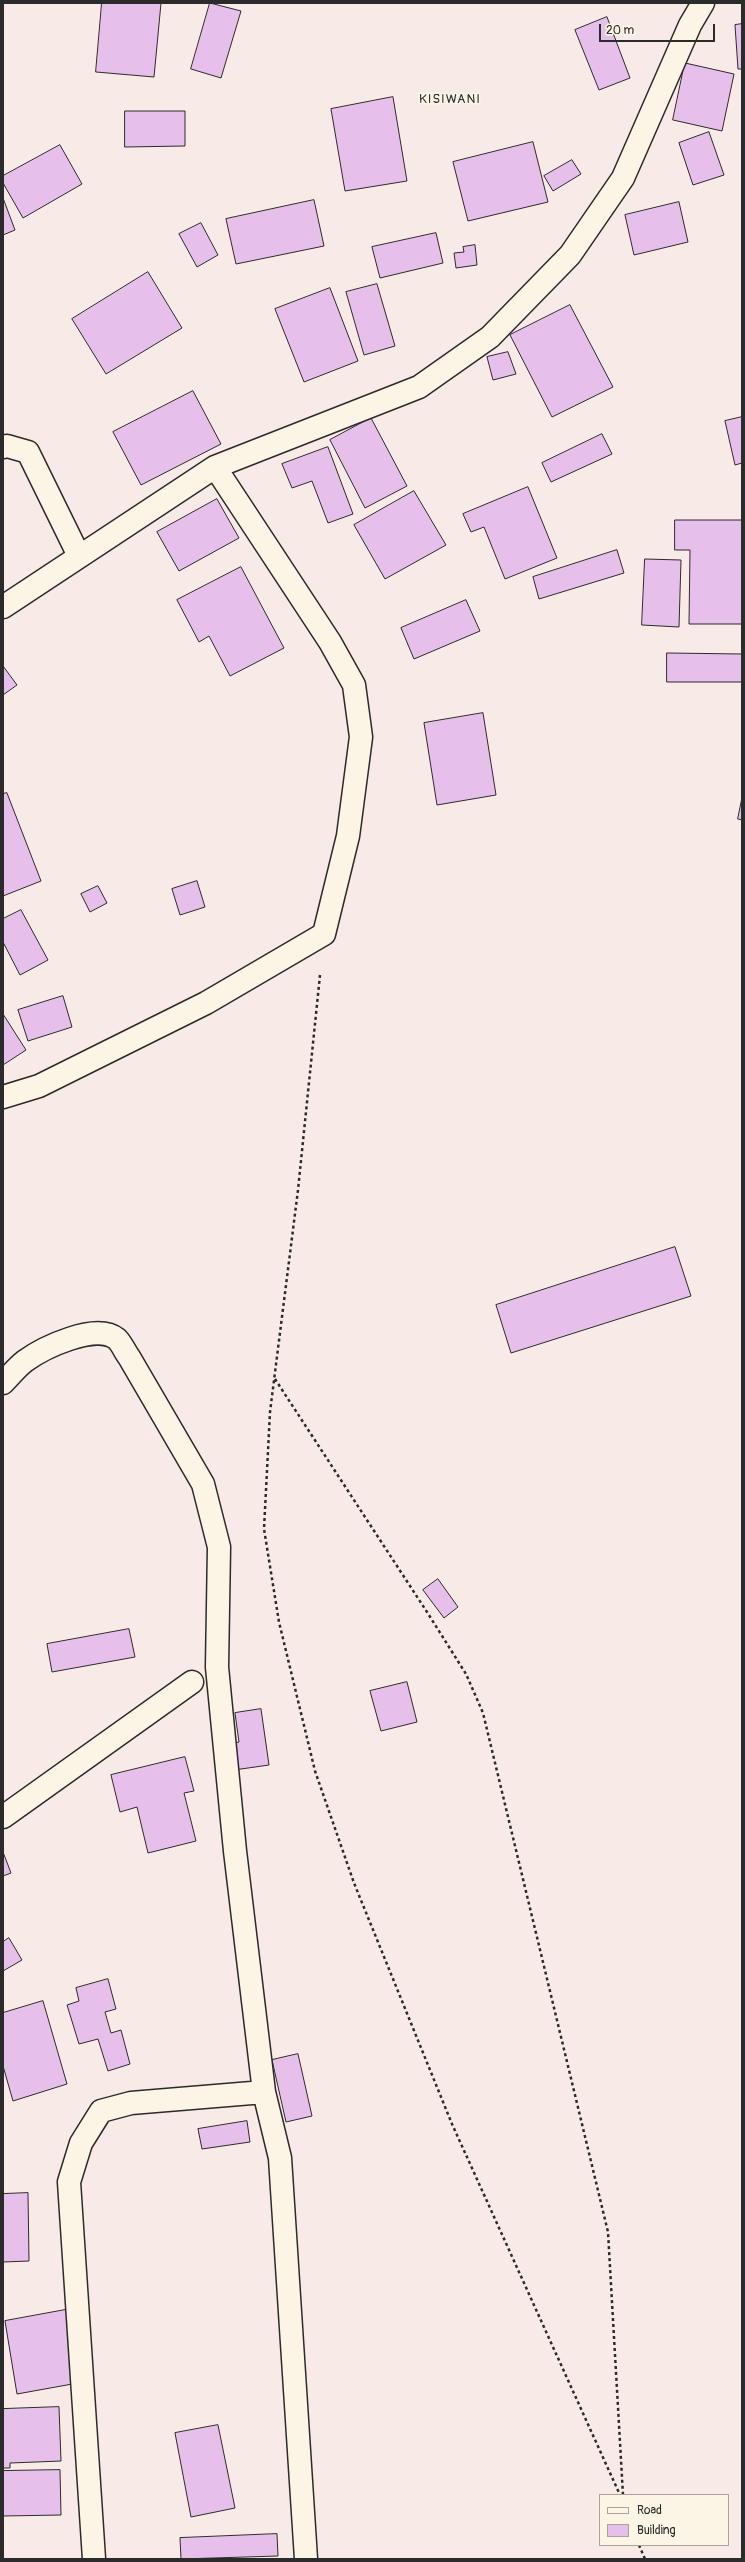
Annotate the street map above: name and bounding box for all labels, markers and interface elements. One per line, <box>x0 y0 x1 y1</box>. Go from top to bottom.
scale bar <box>601 16 717 42</box>
text: 20 m <box>606 23 634 38</box>
district label: KISIWANI <box>419 92 481 108</box>
legend <box>599 2494 729 2546</box>
text: Road <box>637 2503 662 2518</box>
text: Building <box>637 2523 676 2538</box>

